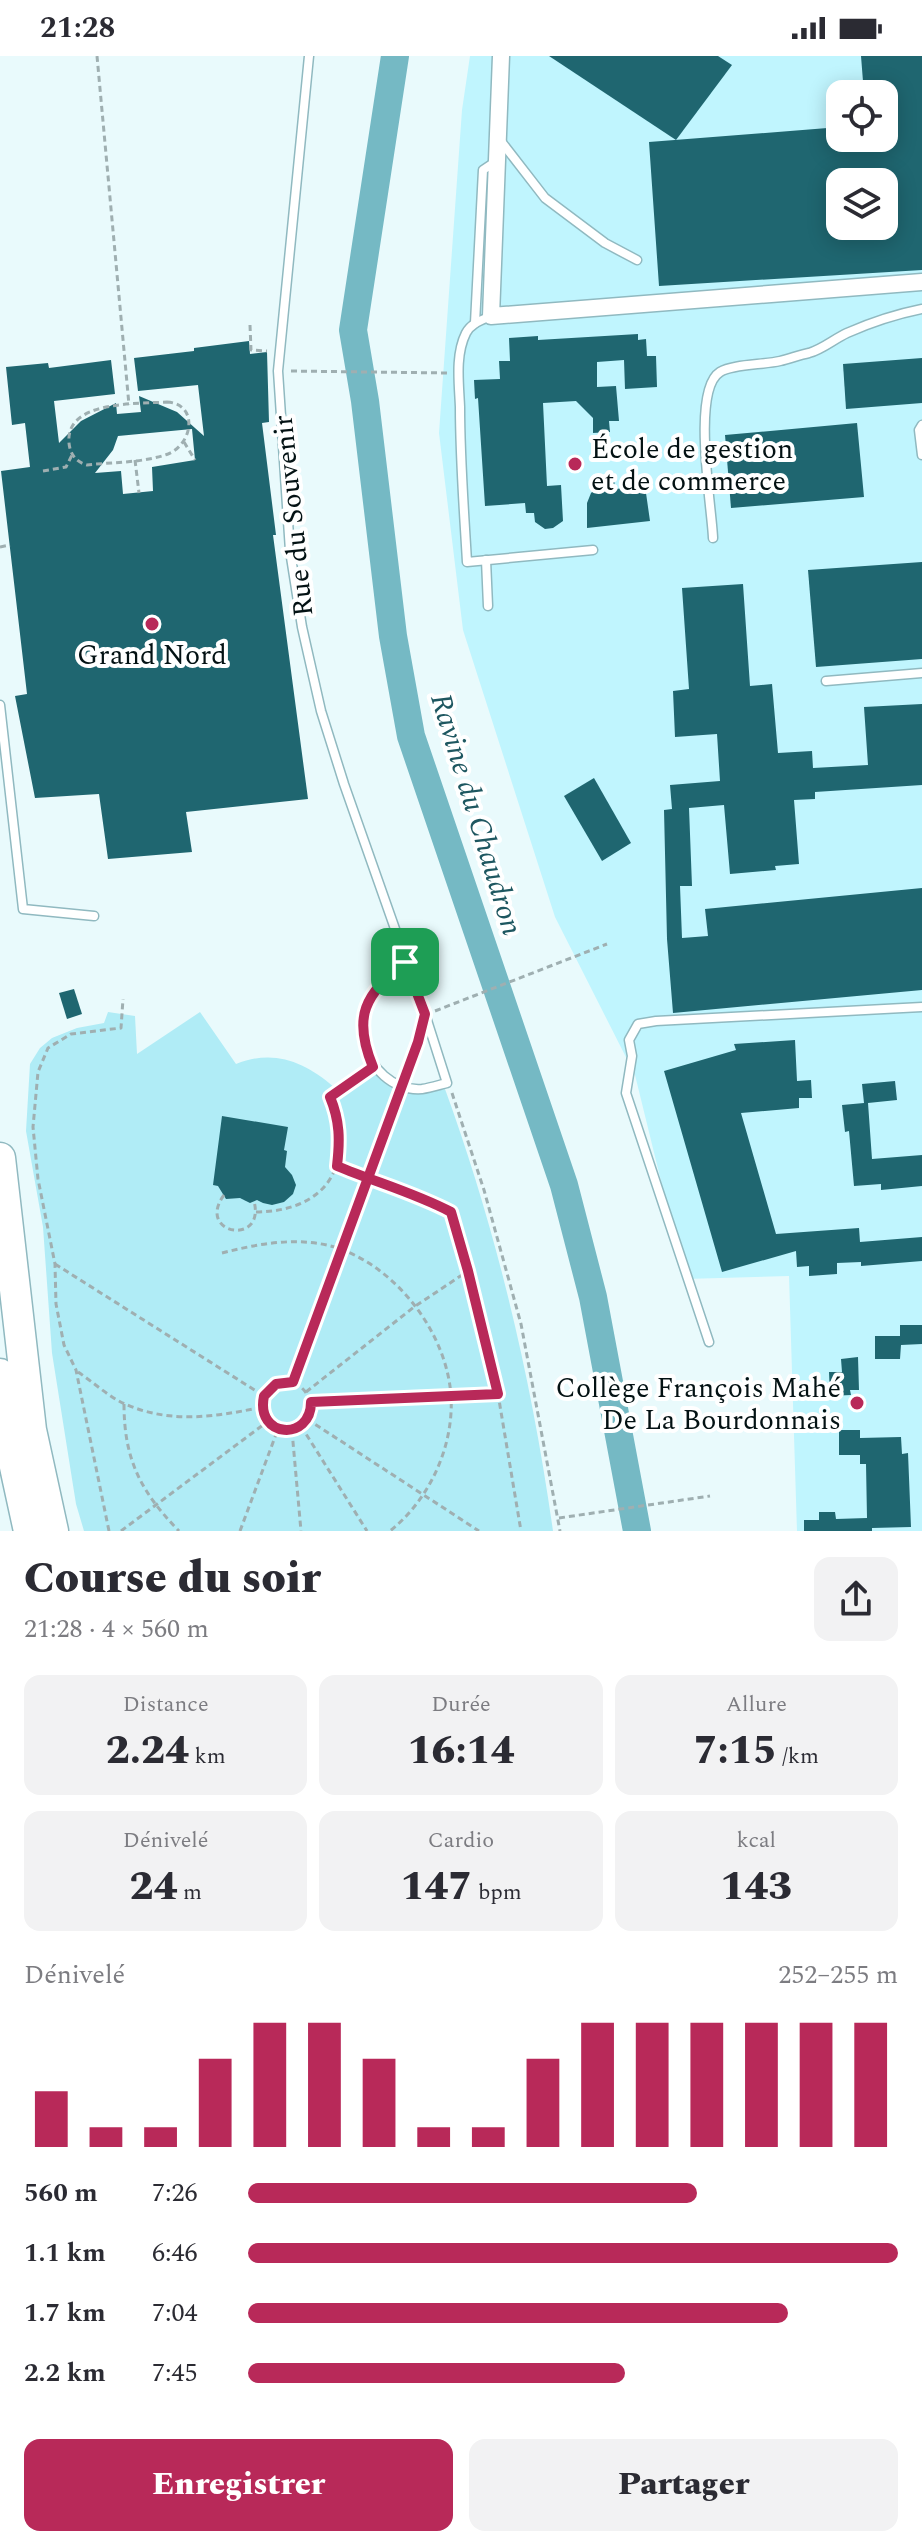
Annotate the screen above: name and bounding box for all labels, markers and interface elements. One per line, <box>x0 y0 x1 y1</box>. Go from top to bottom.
text: 21:28 <box>40 5 115 51</box>
map controls <box>826 80 898 240</box>
button: locate <box>826 80 898 152</box>
button: layers <box>826 168 898 240</box>
street label: Rue du Souvenir <box>262 413 325 619</box>
place label: École de gestion et de commerce <box>591 428 793 503</box>
marker: École de gestion et de commerce <box>566 455 584 473</box>
marker: Grand Nord <box>143 615 161 633</box>
place label: Grand Nord <box>77 634 227 677</box>
water label: Ravine du Chaudron <box>417 688 535 941</box>
pin <box>371 928 439 996</box>
icon: arrive <box>383 940 427 984</box>
place label: Collège François Mahé De La Bourdonnais <box>556 1367 841 1442</box>
marker: Collège François Mahé De La Bourdonnais <box>848 1394 866 1412</box>
text: Course du soir <box>24 1545 321 1612</box>
button: share <box>814 1557 898 1641</box>
text: 21:28 · 4 × 560 m <box>24 1609 209 1649</box>
text: Distance <box>123 1688 209 1721</box>
text: Durée <box>431 1688 491 1721</box>
text: Allure <box>726 1688 787 1721</box>
text: 2.24 <box>106 1721 189 1782</box>
text: 16:14 <box>407 1721 515 1782</box>
text: 7:15 <box>694 1721 777 1782</box>
text: km <box>189 1740 226 1773</box>
text: /km <box>777 1740 819 1773</box>
text: Dénivelé <box>123 1824 208 1857</box>
text: Cardio <box>428 1824 494 1857</box>
text: kcal <box>737 1824 776 1857</box>
text: 24 <box>129 1857 177 1918</box>
text: 147 <box>400 1857 472 1918</box>
text: 143 <box>720 1857 792 1918</box>
text: m <box>177 1876 202 1909</box>
text: bpm <box>472 1876 522 1909</box>
text: Dénivelé <box>24 1955 125 1995</box>
text: 252–255 m <box>778 1955 898 1995</box>
text: 560 m <box>24 2173 98 2213</box>
text: 7:26 <box>152 2173 198 2213</box>
text: 1.1 km <box>24 2233 106 2273</box>
text: 6:46 <box>152 2233 198 2273</box>
text: 1.7 km <box>24 2293 106 2333</box>
text: 7:04 <box>152 2293 198 2333</box>
text: 2.2 km <box>24 2353 106 2393</box>
text: 7:45 <box>152 2353 198 2393</box>
button: Enregistrer <box>24 2439 453 2531</box>
button: Partager <box>469 2439 898 2531</box>

